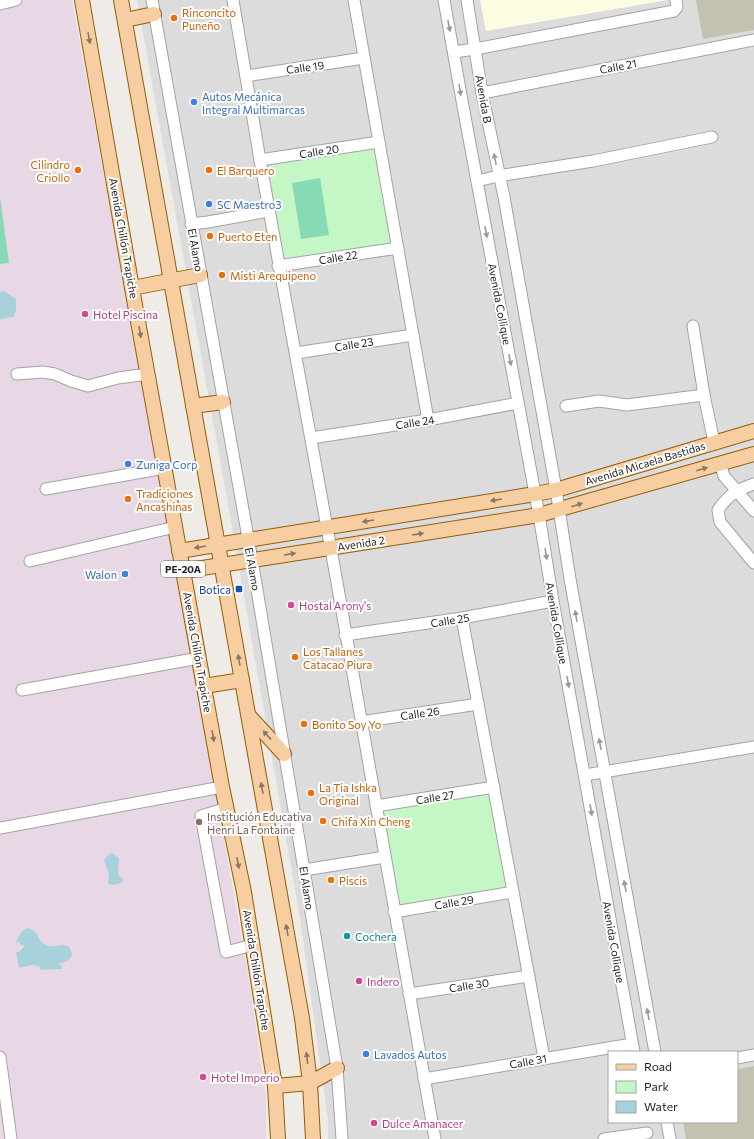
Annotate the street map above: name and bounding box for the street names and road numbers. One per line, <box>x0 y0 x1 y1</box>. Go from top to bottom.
street label: Calle 21 <box>598 56 638 76</box>
street label: Calle 19 <box>285 58 325 76</box>
street label: Avenida B <box>473 74 495 124</box>
street label: Calle 20 <box>298 141 340 161</box>
street label: Avenida Chillón Trapiche <box>107 177 141 299</box>
street label: El Alamo <box>186 227 206 273</box>
street label: Calle 22 <box>318 248 358 266</box>
street label: Avenida Collique <box>486 262 514 346</box>
street label: Calle 23 <box>334 335 374 353</box>
street label: Calle 24 <box>395 412 436 431</box>
street label: Avenida Micaela Bastidas <box>583 439 707 487</box>
street label: Avenida 2 <box>336 533 386 553</box>
street label: El Alamo <box>243 546 263 592</box>
road number: PE-20A <box>161 561 205 577</box>
street label: Avenida Collique <box>543 581 571 665</box>
street label: Avenida Chillón Trapiche <box>181 591 215 713</box>
street label: Calle 25 <box>430 611 470 629</box>
street label: Calle 26 <box>400 704 441 722</box>
street label: Calle 27 <box>415 788 455 806</box>
street label: El Alamo <box>297 865 317 911</box>
street label: Calle 29 <box>433 892 475 912</box>
street label: Avenida Collique <box>600 900 628 984</box>
street label: Avenida Chillón Trapiche <box>241 909 273 1031</box>
street label: Calle 30 <box>448 975 490 995</box>
street label: Calle 31 <box>508 1051 548 1071</box>

